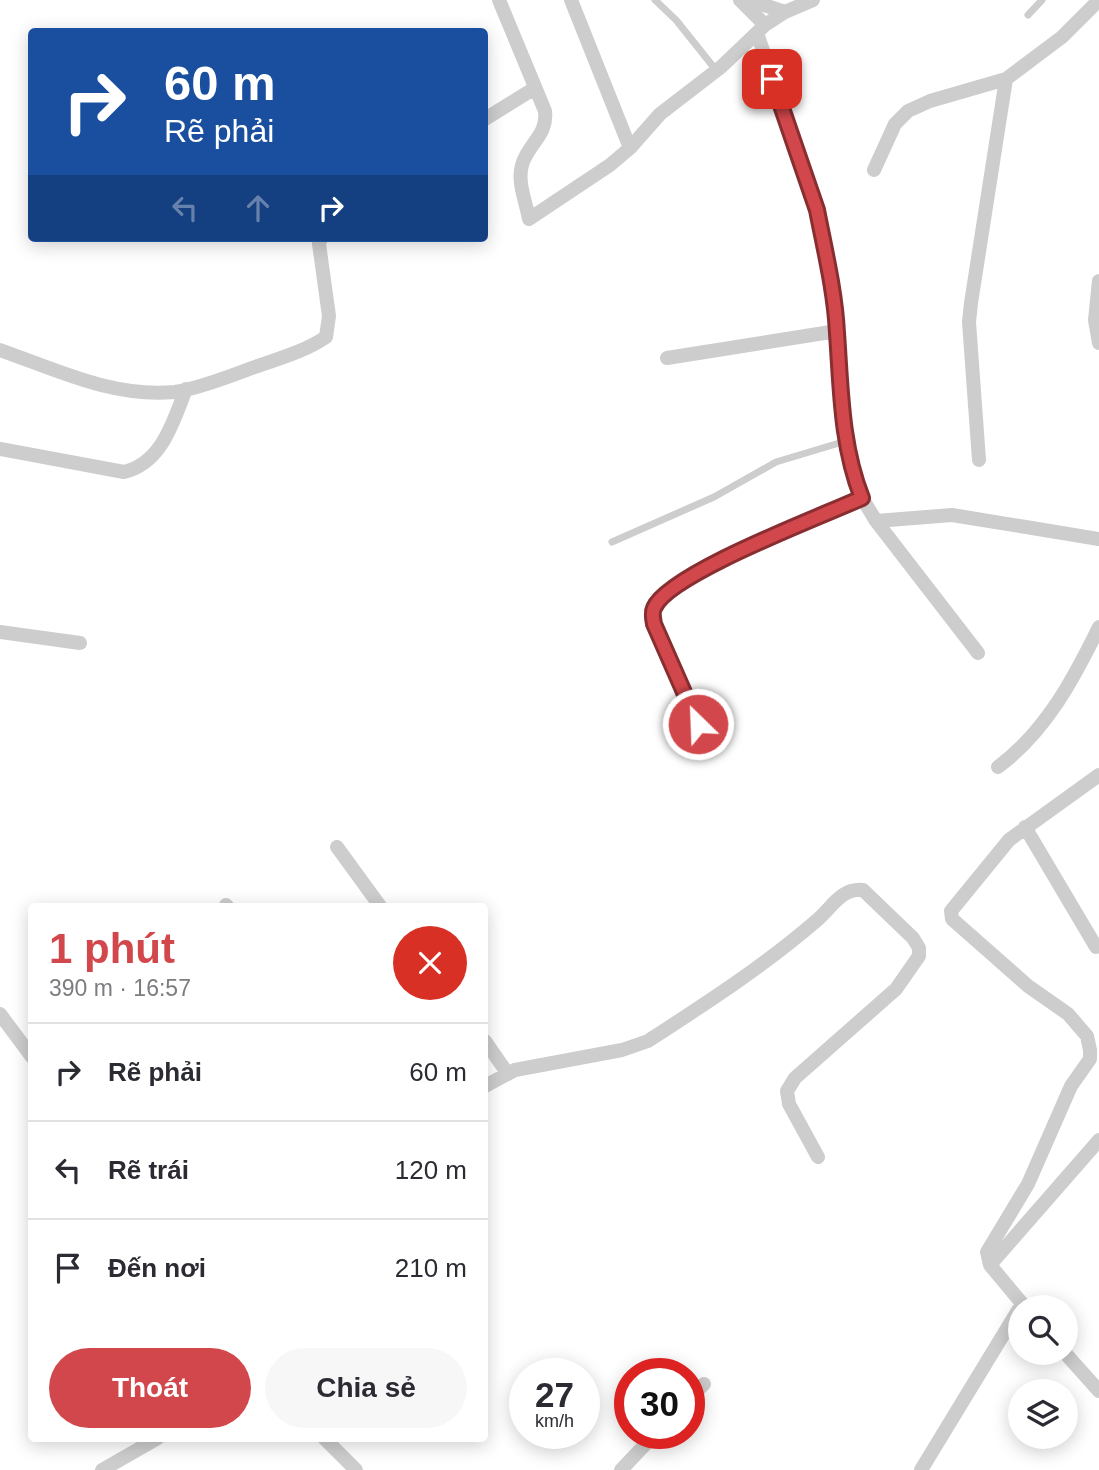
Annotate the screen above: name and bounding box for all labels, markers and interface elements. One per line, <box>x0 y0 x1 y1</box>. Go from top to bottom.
pin <box>742 49 802 109</box>
icon: right <box>49 56 140 147</box>
text: 60 m <box>164 56 276 110</box>
icon: arrive <box>753 60 791 98</box>
text: Rẽ phải <box>164 113 274 149</box>
icon: left <box>166 189 204 227</box>
icon: ahead <box>239 189 277 227</box>
icon: right <box>312 189 350 227</box>
position arrow <box>661 687 735 761</box>
text: 1 phút <box>49 925 175 972</box>
button: close <box>393 926 467 1000</box>
text: 390 m · 16:57 <box>49 975 191 1001</box>
icon: right <box>49 1053 87 1091</box>
text: Rẽ phải <box>108 1057 202 1087</box>
text: 60 m <box>409 1057 467 1087</box>
icon: left <box>49 1151 87 1189</box>
text: Rẽ trái <box>108 1155 189 1185</box>
text: 120 m <box>395 1155 467 1185</box>
icon: arrive <box>49 1249 87 1287</box>
text: Đến nơi <box>108 1253 206 1283</box>
text: 210 m <box>395 1253 467 1283</box>
map controls <box>1008 1295 1078 1449</box>
button: search <box>1008 1295 1078 1365</box>
button: Thoát <box>49 1348 251 1428</box>
button: Chia sẻ <box>265 1348 467 1428</box>
speed limit sign: 30 <box>614 1358 705 1449</box>
text: 27 <box>535 1375 574 1414</box>
button: layers <box>1008 1379 1078 1449</box>
text: km/h <box>535 1411 574 1431</box>

